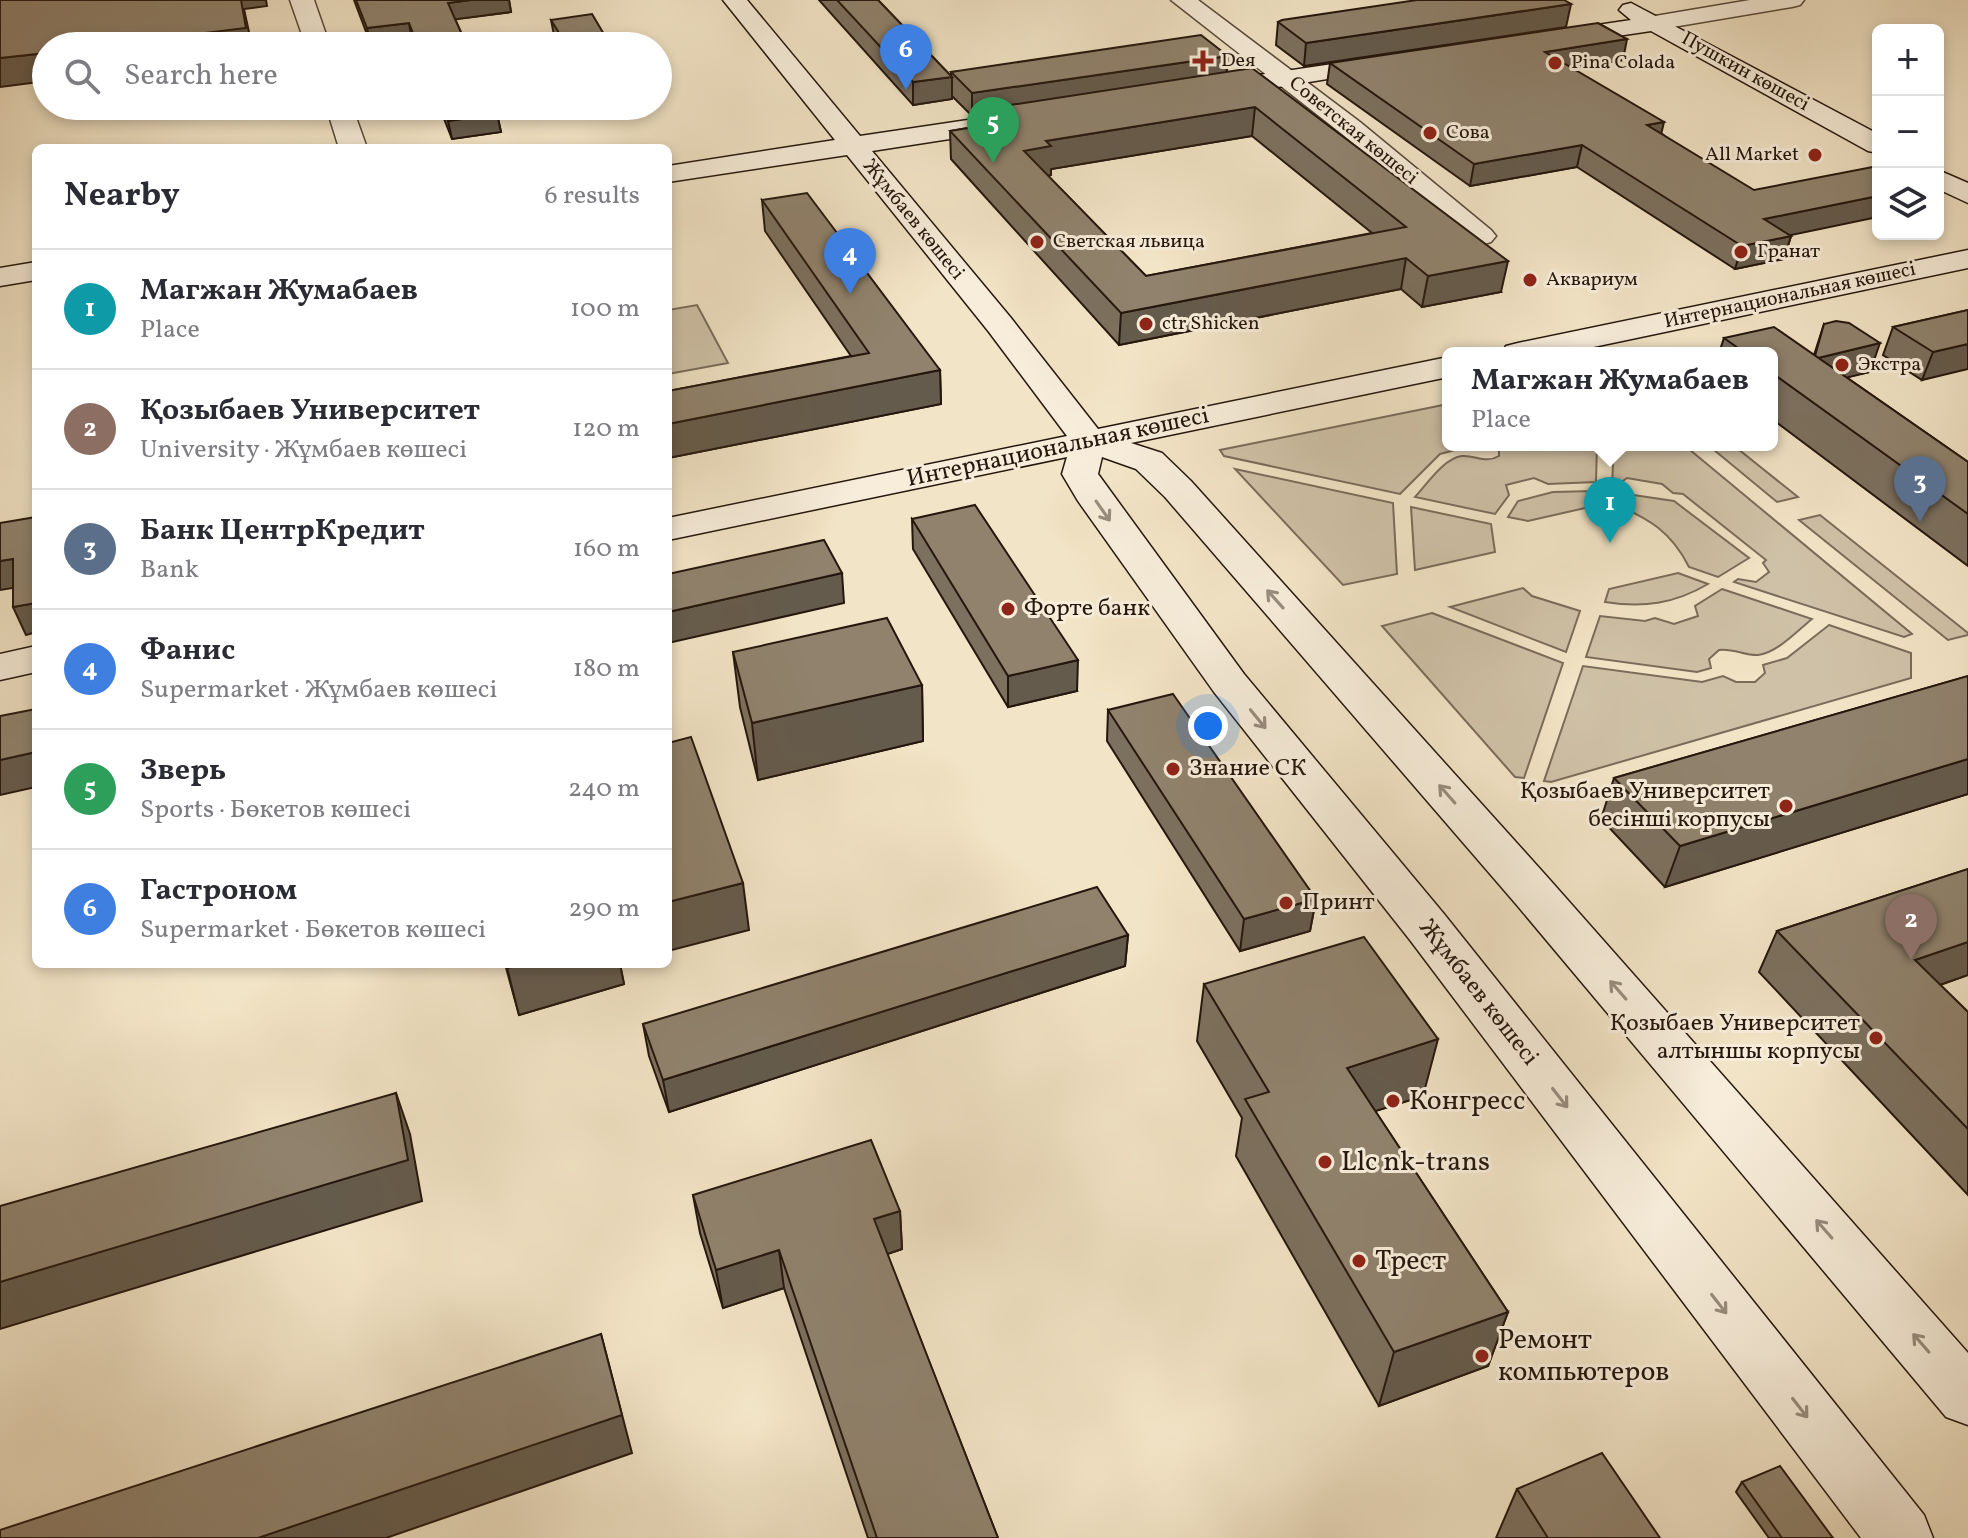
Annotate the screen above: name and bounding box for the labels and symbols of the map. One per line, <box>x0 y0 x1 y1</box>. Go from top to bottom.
pin: 6 <box>880 24 932 90</box>
street label: Пушкин көшесі <box>1676 25 1814 119</box>
place label: Deя <box>1221 47 1256 75</box>
place label: Pina Colada <box>1571 49 1675 77</box>
marker: Deя <box>1192 50 1214 72</box>
marker: Pina Colada <box>1546 54 1564 72</box>
street label: Советская көшесі <box>1282 70 1424 192</box>
pin: 5 <box>967 97 1019 163</box>
place label: Сова <box>1446 119 1490 147</box>
marker: Сова <box>1421 124 1439 142</box>
place label: All Market <box>1705 141 1799 169</box>
marker: All Market <box>1806 146 1824 164</box>
street label: Жұмбаев көшесі <box>856 154 970 286</box>
pin: 4 <box>824 228 876 294</box>
place label: Светская львица <box>1053 228 1205 256</box>
marker: Светская львица <box>1028 233 1046 251</box>
place label: Гранат <box>1757 238 1820 266</box>
marker: Гранат <box>1732 243 1750 261</box>
street label: Интернациональная көшесі <box>1661 256 1919 336</box>
place label: Аквариум <box>1546 266 1638 294</box>
marker: Аквариум <box>1521 271 1539 289</box>
place label: ctr Shicken <box>1162 310 1260 338</box>
marker: ctr Shicken <box>1137 315 1155 333</box>
place label: Экстра <box>1858 351 1921 379</box>
marker: Экстра <box>1833 356 1851 374</box>
street label: Интернациональная көшесі <box>904 399 1212 497</box>
pin: 3 <box>1894 456 1946 522</box>
pin: 1 <box>1584 477 1636 543</box>
one-way arrow <box>1094 500 1111 521</box>
one-way arrow <box>1266 590 1284 610</box>
place label: Форте банк <box>1024 592 1150 626</box>
marker: Форте банк <box>999 600 1017 618</box>
your location <box>1188 706 1228 746</box>
one-way arrow <box>1250 708 1267 729</box>
place label: Знание СК <box>1189 752 1307 786</box>
marker: Знание СК <box>1164 760 1182 778</box>
place label: Қозыбаев Университет бесінші корпусы <box>1520 775 1770 837</box>
one-way arrow <box>1438 784 1456 804</box>
marker: Қозыбаев Университет бесінші корпусы <box>1777 797 1795 815</box>
place label: Принт <box>1302 886 1375 920</box>
marker: Принт <box>1277 894 1295 912</box>
pin: 2 <box>1885 894 1937 960</box>
street label: Жұмбаев көшесі <box>1410 912 1546 1074</box>
one-way arrow <box>1609 980 1627 1000</box>
place label: Қозыбаев Университет алтыншы корпусы <box>1610 1007 1860 1069</box>
marker: Қозыбаев Университет алтыншы корпусы <box>1867 1029 1885 1047</box>
place label: Конгресс <box>1409 1082 1525 1121</box>
one-way arrow <box>1551 1087 1568 1108</box>
marker: Конгресс <box>1384 1092 1402 1110</box>
place label: Llc nk-trans <box>1341 1143 1490 1182</box>
marker: Llc nk-trans <box>1316 1153 1334 1171</box>
one-way arrow <box>1815 1220 1833 1240</box>
place label: Трест <box>1375 1242 1446 1281</box>
marker: Трест <box>1350 1252 1368 1270</box>
one-way arrow <box>1710 1293 1727 1314</box>
place label: Ремонт компьютеров <box>1498 1321 1670 1392</box>
one-way arrow <box>1913 1333 1931 1354</box>
marker: Ремонт компьютеров <box>1473 1347 1491 1365</box>
one-way arrow <box>1791 1397 1808 1418</box>

